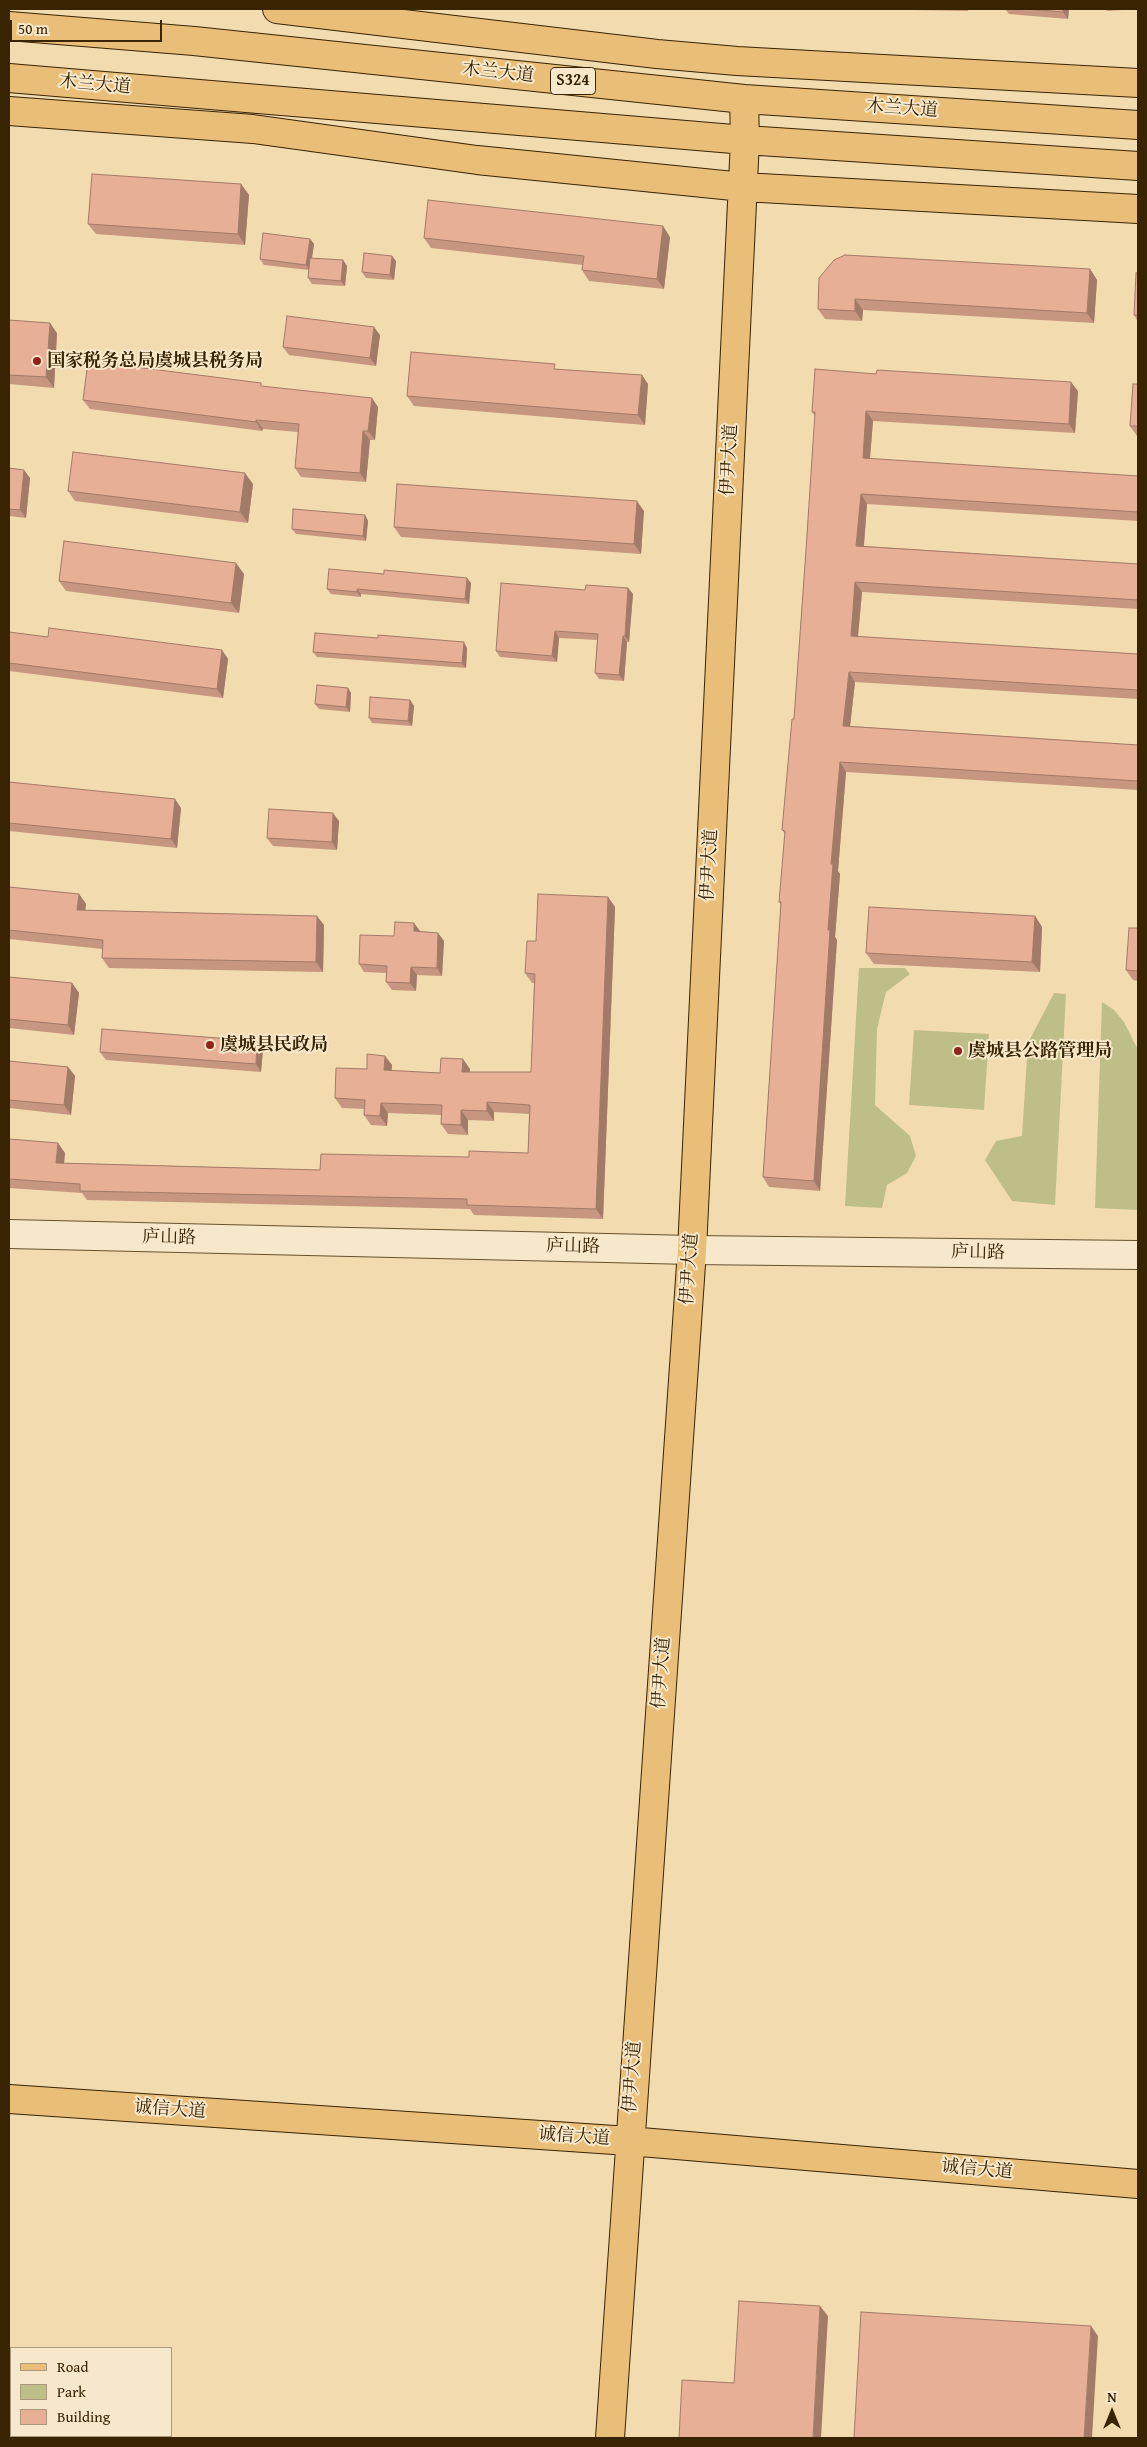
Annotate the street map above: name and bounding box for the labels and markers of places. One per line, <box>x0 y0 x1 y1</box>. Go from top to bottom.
place label: 国家税务总局虞城县税务局 <box>47 350 263 372</box>
marker: 国家税务总局虞城县税务局 <box>31 355 43 367</box>
place label: 虞城县民政局 <box>220 1034 328 1056</box>
marker: 虞城县民政局 <box>204 1039 216 1051</box>
place label: 虞城县公路管理局 <box>968 1040 1112 1062</box>
marker: 虞城县公路管理局 <box>952 1045 964 1057</box>

